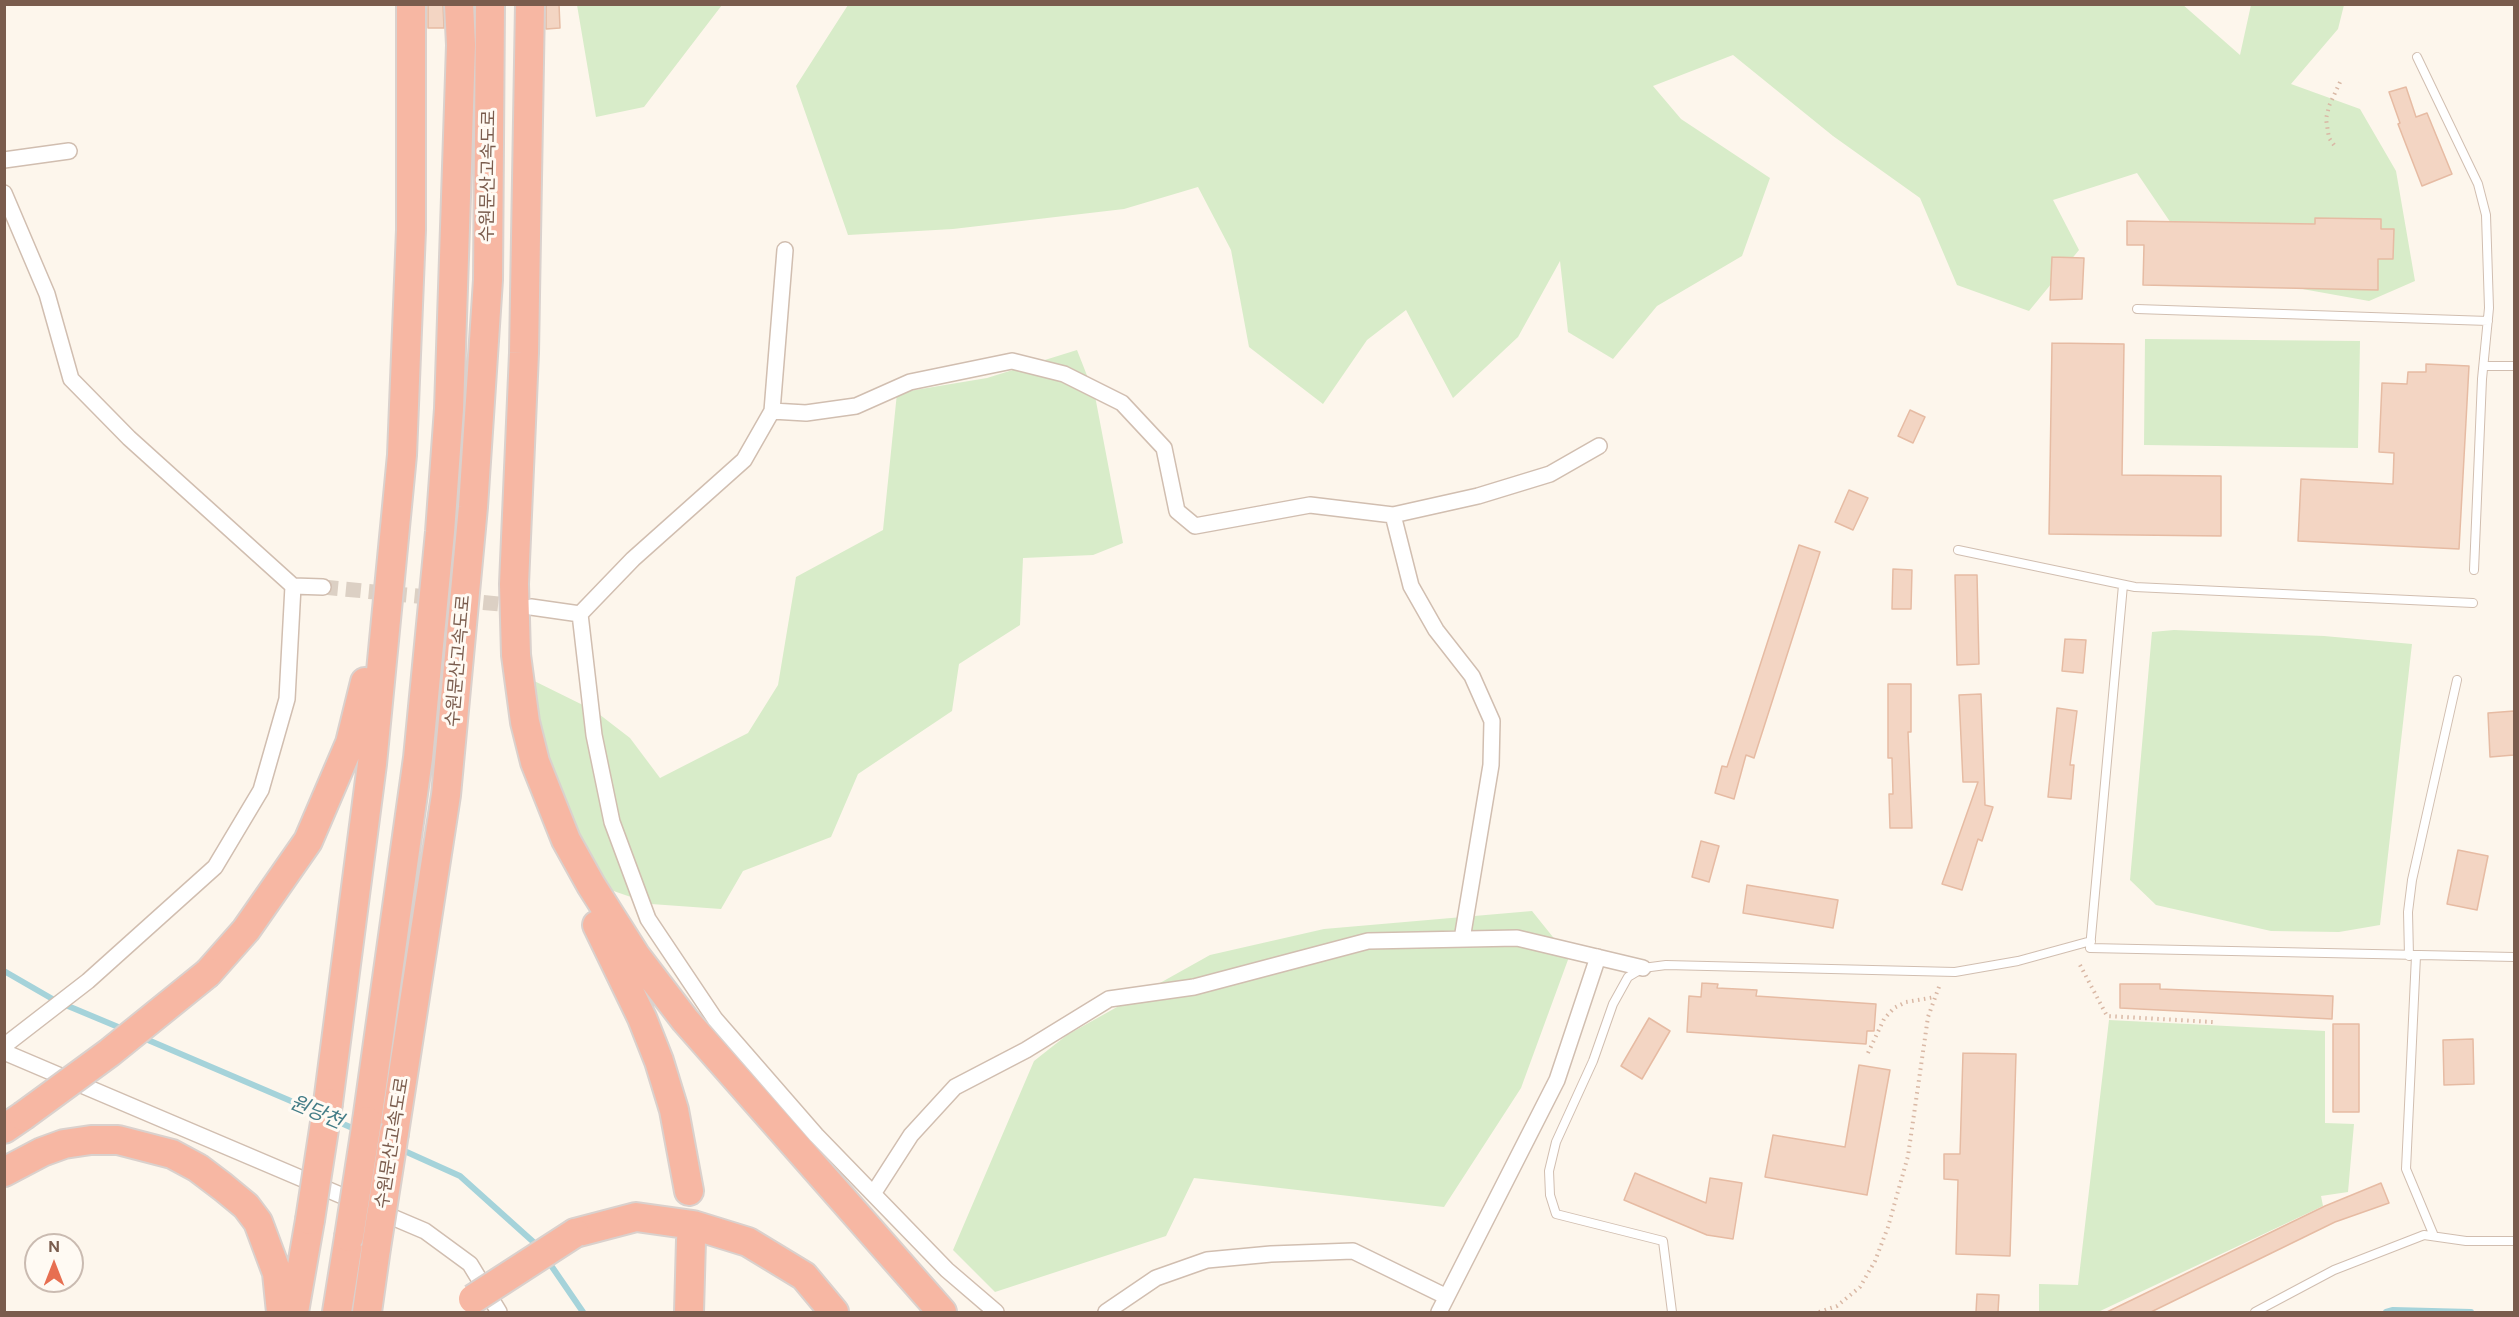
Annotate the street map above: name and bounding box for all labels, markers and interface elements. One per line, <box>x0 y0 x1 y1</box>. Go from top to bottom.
street label: 수원문산고속도로 <box>477 110 501 242</box>
street label: 수원문산고속도로 <box>442 594 476 728</box>
street label: 수원문산고속도로 <box>372 1076 414 1210</box>
water label: 원당천 <box>286 1091 346 1135</box>
north arrow <box>24 1233 84 1293</box>
text: N <box>48 1236 60 1257</box>

